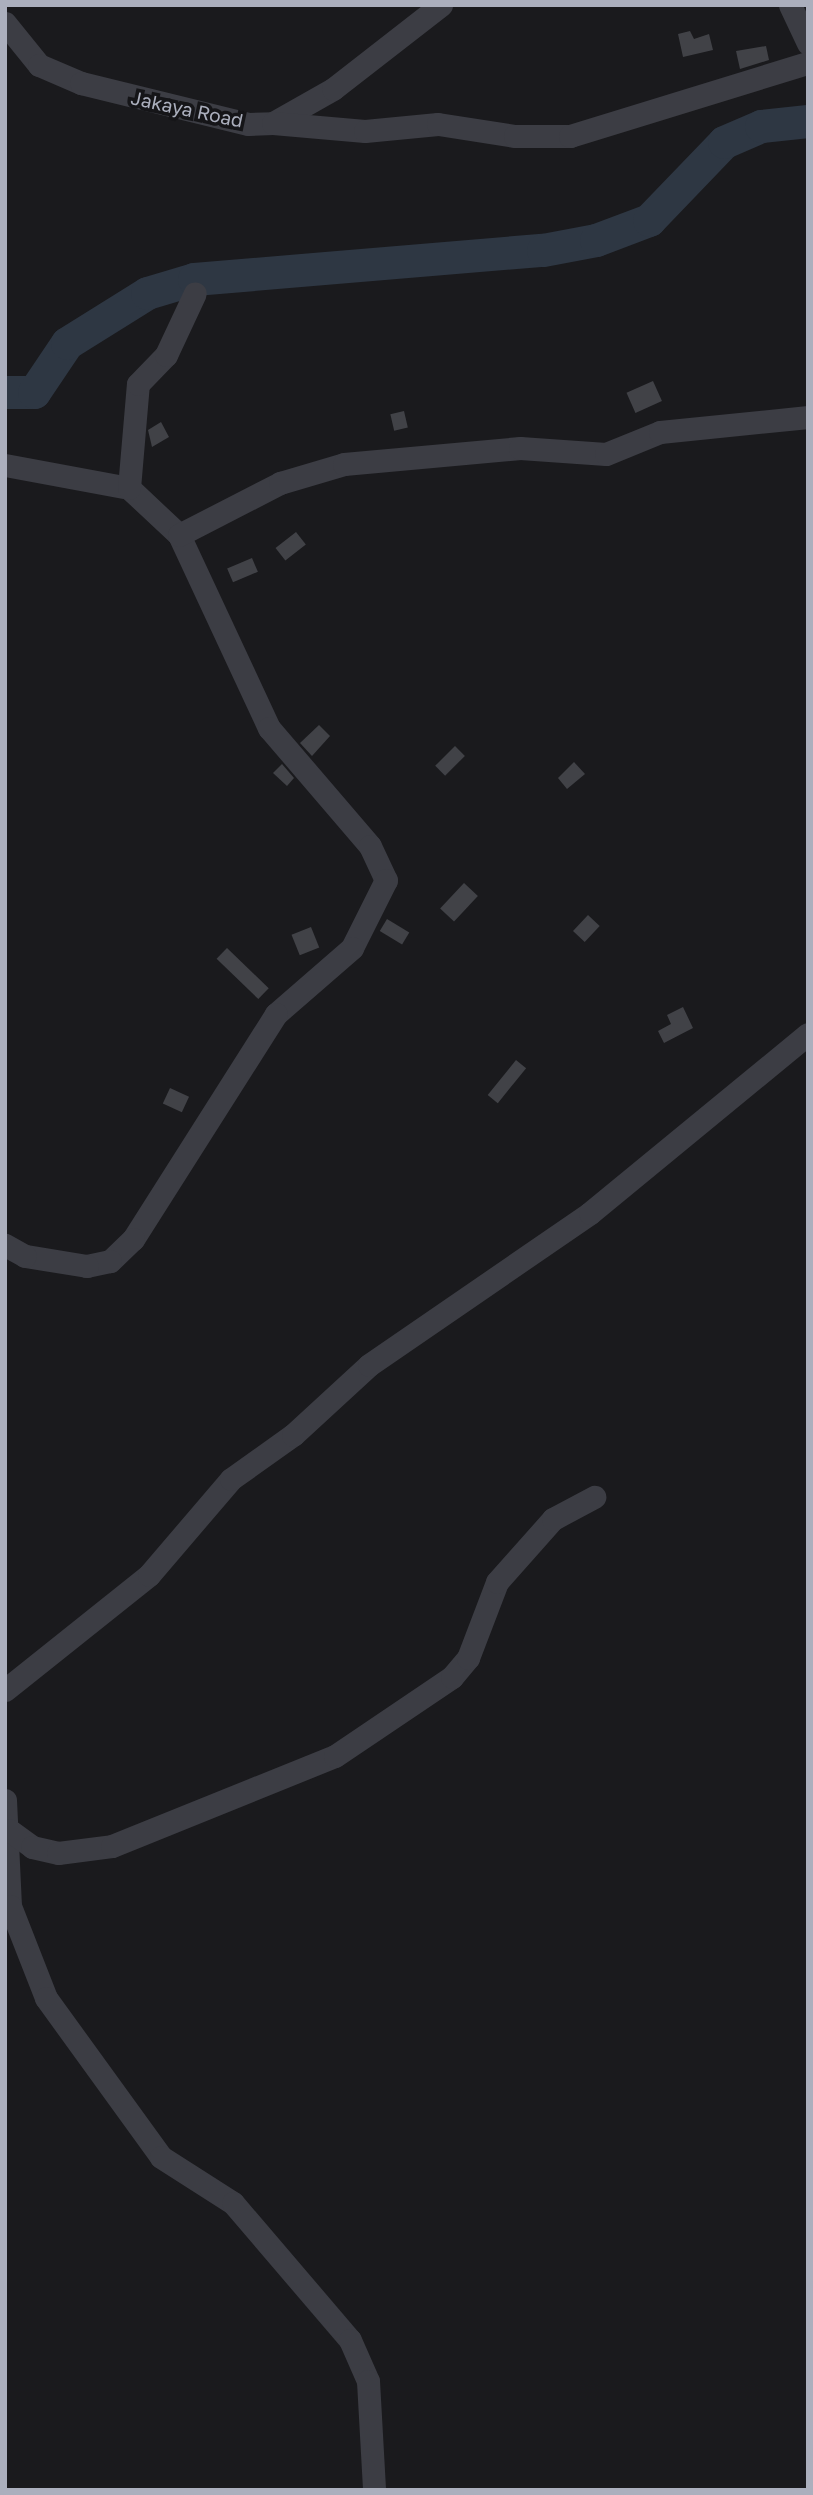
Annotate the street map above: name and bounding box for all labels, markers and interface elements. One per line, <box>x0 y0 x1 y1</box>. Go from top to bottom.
street label: Jakaya Road <box>129 86 245 132</box>

